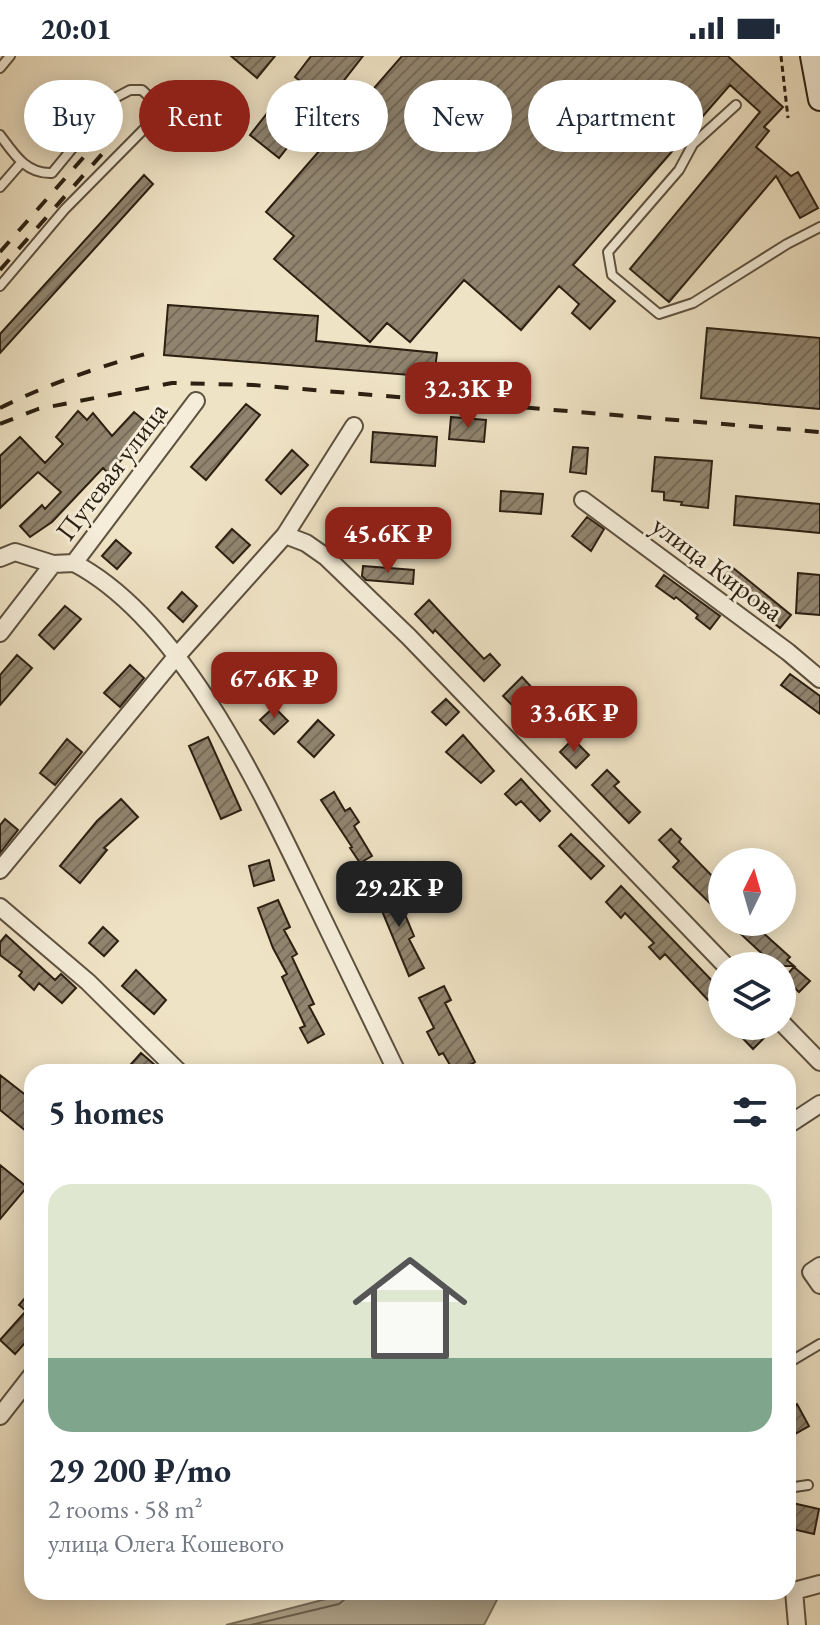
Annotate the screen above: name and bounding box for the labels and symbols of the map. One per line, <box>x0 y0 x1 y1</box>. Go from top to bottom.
pin: 32.3K ₽ <box>394 362 542 430</box>
street label: Путевая улица <box>47 394 175 547</box>
pin: 45.6K ₽ <box>314 507 462 575</box>
street label: улица Кирова <box>645 507 792 630</box>
pin: 67.6K ₽ <box>200 652 348 720</box>
pin: 33.6K ₽ <box>500 686 648 754</box>
north arrow <box>708 848 796 936</box>
pin: 29.2K ₽ <box>325 861 473 929</box>

